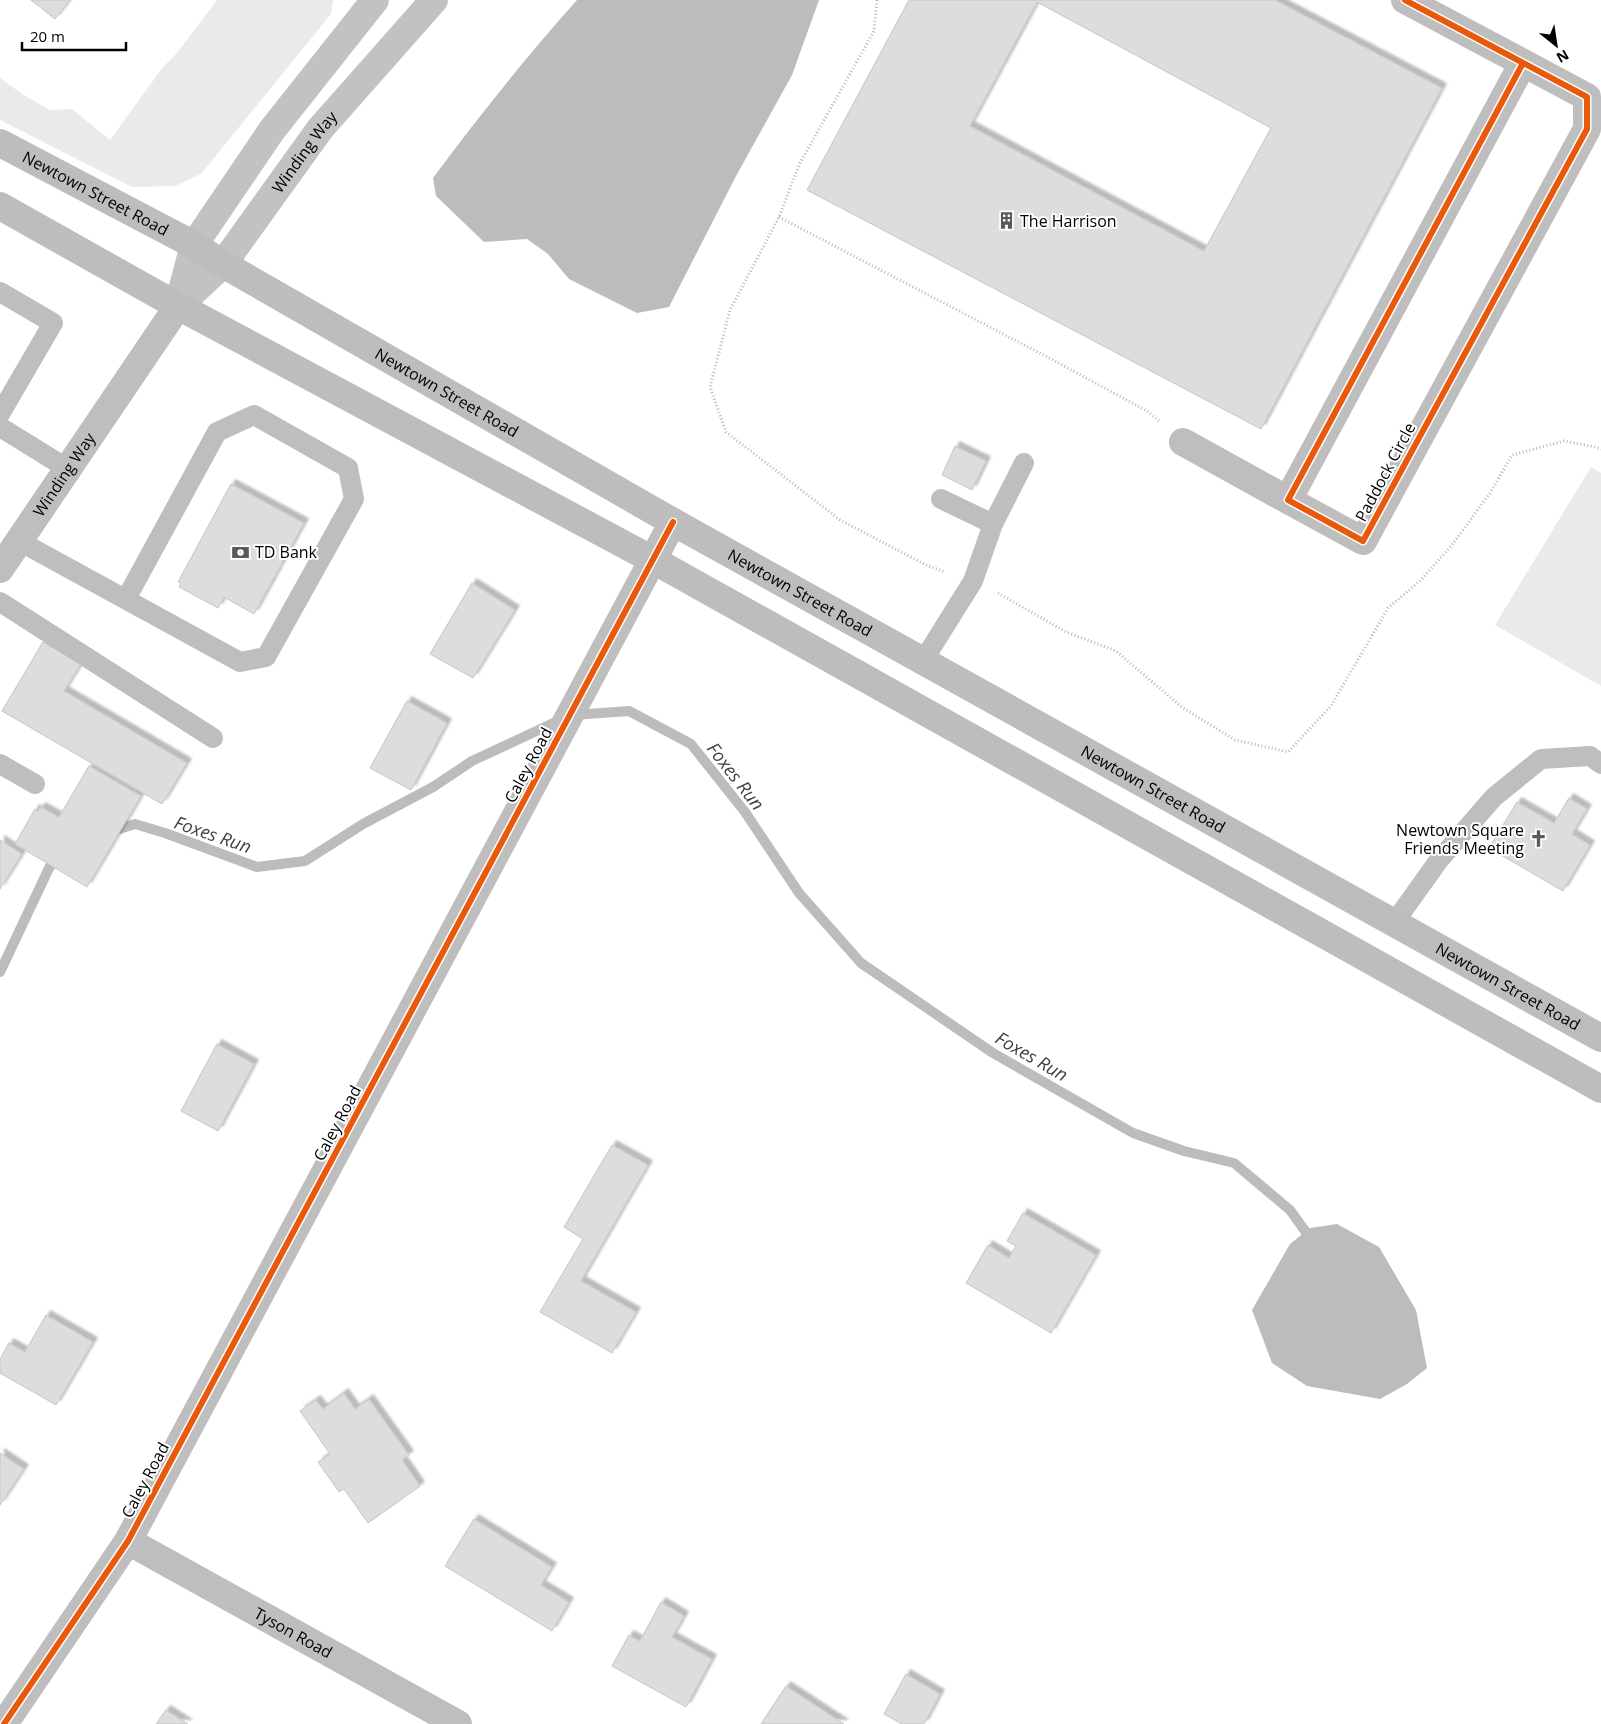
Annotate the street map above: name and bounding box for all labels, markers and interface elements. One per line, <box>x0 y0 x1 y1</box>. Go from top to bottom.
scale bar <box>22 20 126 52</box>
north arrow <box>1531 20 1581 70</box>
text: 20 m <box>30 26 65 46</box>
text: N <box>1553 46 1572 68</box>
street label: Winding Way <box>267 106 343 197</box>
street label: Newtown Street Road <box>19 146 172 241</box>
place label: The Harrison <box>1020 210 1117 232</box>
building icon: The Harrison <box>996 211 1016 231</box>
street label: Newtown Street Road <box>371 343 523 442</box>
street label: Paddock Circle <box>1350 419 1420 525</box>
street label: Winding Way <box>28 428 101 521</box>
place label: TD Bank <box>255 541 318 563</box>
bank icon: TD Bank <box>231 542 251 562</box>
street label: Newtown Street Road <box>724 544 876 642</box>
street label: Caley Road <box>499 723 557 807</box>
water label: Foxes Run <box>702 737 770 815</box>
street label: Newtown Street Road <box>1077 740 1229 838</box>
water label: Foxes Run <box>171 810 255 858</box>
place label: Newtown Square Friends Meeting <box>1396 819 1524 859</box>
church icon: Newtown Square Friends Meeting <box>1528 829 1548 849</box>
street label: Newtown Street Road <box>1432 937 1584 1035</box>
water label: Foxes Run <box>991 1026 1073 1086</box>
street label: Caley Road <box>308 1081 366 1165</box>
street label: Caley Road <box>116 1438 174 1522</box>
street label: Tyson Road <box>250 1602 336 1663</box>

